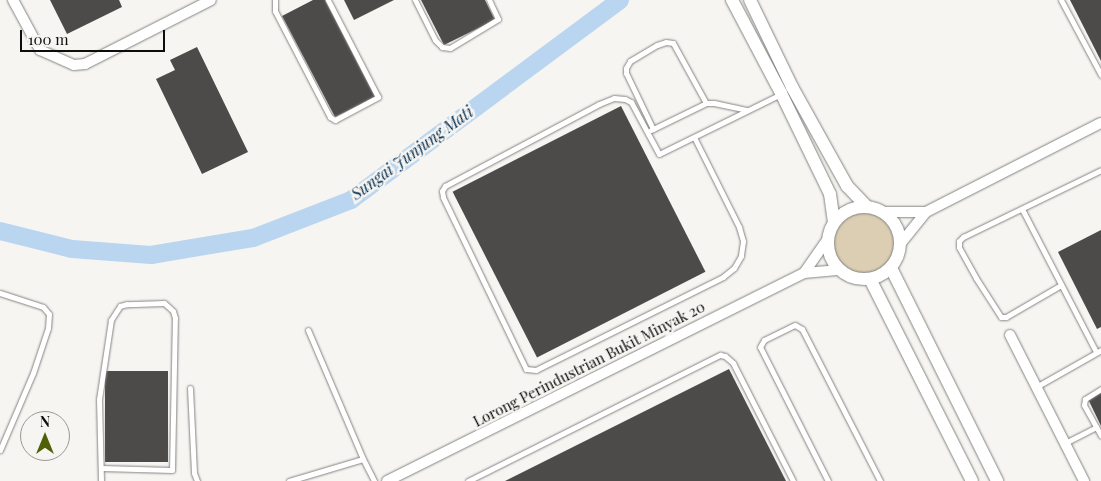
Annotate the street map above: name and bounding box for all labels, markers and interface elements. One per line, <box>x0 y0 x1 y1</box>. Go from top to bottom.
scale bar <box>22 20 168 52</box>
text: 100 m <box>28 29 69 49</box>
water label: Sungai Junjung Mati <box>347 102 477 204</box>
street label: Lorong Perindustrian Bukit Minyak 20 <box>470 297 708 431</box>
north arrow <box>20 411 70 461</box>
text: N <box>40 412 50 431</box>

